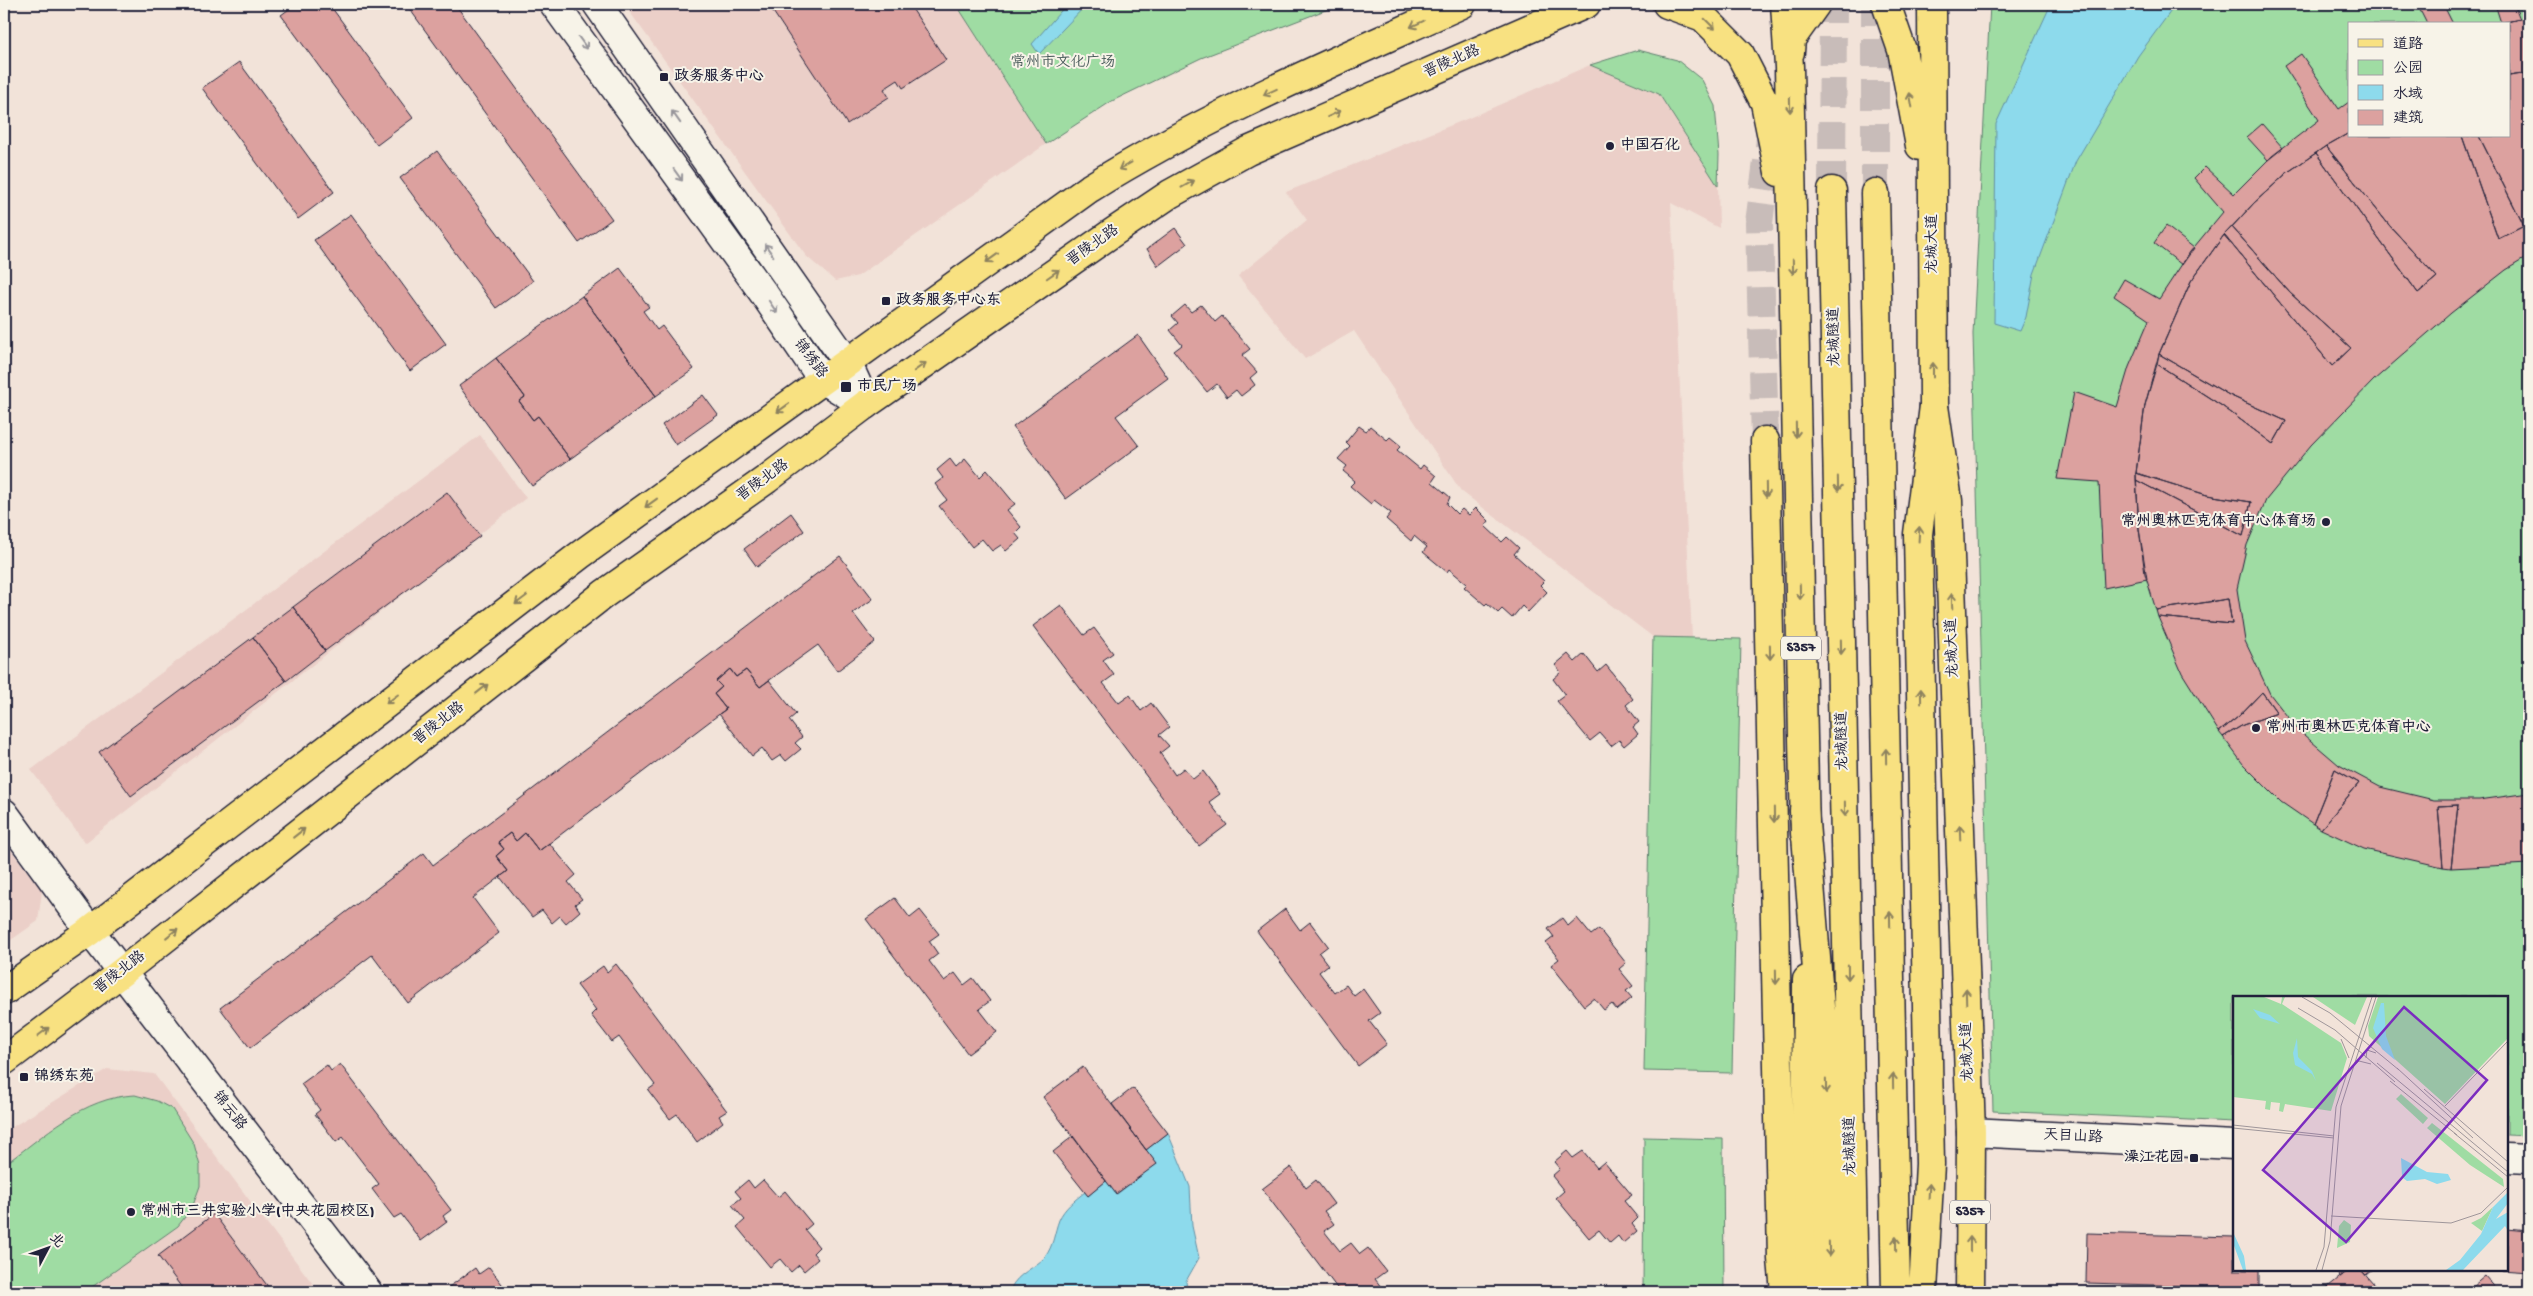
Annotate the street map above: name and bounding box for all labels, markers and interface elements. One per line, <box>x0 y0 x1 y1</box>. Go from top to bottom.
one-way arrow <box>1704 18 1716 30</box>
one-way arrow <box>1410 19 1425 29</box>
legend <box>2348 22 2510 138</box>
one-way arrow <box>578 36 588 50</box>
text: 道路 <box>2393 36 2423 54</box>
street label: 晋陵北路 <box>1421 42 1483 82</box>
park label: 常州市文化广场 <box>1010 54 1116 72</box>
text: 公园 <box>2393 60 2423 78</box>
place label: 政务服务中心 <box>674 68 764 86</box>
marker: 政务服务中心 <box>658 71 670 83</box>
text: 水域 <box>2393 86 2423 104</box>
one-way arrow <box>1263 88 1278 97</box>
one-way arrow <box>1906 92 1916 108</box>
one-way arrow <box>1785 96 1795 113</box>
one-way arrow <box>1326 108 1341 118</box>
one-way arrow <box>671 110 681 124</box>
text: 建筑 <box>2393 110 2423 128</box>
place label: 中国石化 <box>1620 137 1680 155</box>
marker: 中国石化 <box>1604 140 1616 152</box>
one-way arrow <box>1119 162 1133 172</box>
one-way arrow <box>673 168 683 182</box>
one-way arrow <box>1180 179 1195 188</box>
street label: 龙城大道 <box>1924 214 1942 274</box>
street label: 晋陵北路 <box>1063 221 1123 271</box>
one-way arrow <box>764 244 774 258</box>
one-way arrow <box>985 253 999 263</box>
one-way arrow <box>1788 259 1798 275</box>
one-way arrow <box>1046 269 1060 279</box>
place label: 政务服务中心东 <box>896 292 1001 310</box>
marker: 政务服务中心东 <box>880 295 892 307</box>
one-way arrow <box>768 300 778 314</box>
street label: 龙城隧道 <box>1825 307 1845 367</box>
street label: 锦绣路 <box>789 336 831 382</box>
one-way arrow <box>912 362 926 372</box>
one-way arrow <box>1929 362 1938 378</box>
place label: 市民广场 <box>857 378 917 396</box>
marker: 市民广场 <box>839 380 853 394</box>
one-way arrow <box>776 403 790 413</box>
one-way arrow <box>1791 422 1801 438</box>
street label: 晋陵北路 <box>733 456 793 506</box>
one-way arrow <box>1833 476 1843 492</box>
one-way arrow <box>1761 482 1771 498</box>
one-way arrow <box>644 498 658 508</box>
place label: 常州奥林匹克体育中心体育场 <box>2121 513 2316 531</box>
marker: 常州奥林匹克体育中心体育场 <box>2320 516 2332 528</box>
one-way arrow <box>1914 526 1924 542</box>
one-way arrow <box>1795 584 1804 600</box>
one-way arrow <box>1947 593 1956 609</box>
one-way arrow <box>515 595 528 606</box>
street label: 龙城大道 <box>1943 618 1963 678</box>
road number: S357 <box>1781 636 1821 660</box>
one-way arrow <box>1837 639 1846 655</box>
one-way arrow <box>1765 644 1775 660</box>
one-way arrow <box>476 684 489 695</box>
one-way arrow <box>1917 689 1926 705</box>
one-way arrow <box>385 694 399 704</box>
street label: 晋陵北路 <box>410 698 468 750</box>
street label: 龙城隧道 <box>1833 711 1853 771</box>
place label: 常州市奥林匹克体育中心 <box>2266 719 2431 737</box>
marker: 常州市奥林匹克体育中心 <box>2250 722 2262 734</box>
one-way arrow <box>1882 748 1891 764</box>
one-way arrow <box>1840 801 1850 817</box>
one-way arrow <box>1769 806 1779 823</box>
one-way arrow <box>1955 826 1965 842</box>
one-way arrow <box>293 827 306 838</box>
one-way arrow <box>1885 911 1894 927</box>
one-way arrow <box>165 928 178 939</box>
street label: 晋陵北路 <box>91 947 149 999</box>
one-way arrow <box>1843 964 1853 980</box>
one-way arrow <box>1772 969 1781 985</box>
one-way arrow <box>1961 988 1971 1004</box>
inset map <box>2233 996 2508 1271</box>
street label: 龙城大道 <box>1958 1022 1978 1082</box>
one-way arrow <box>36 1027 50 1037</box>
place label: 锦绣东苑 <box>34 1068 94 1086</box>
marker: 锦绣东苑 <box>18 1071 30 1083</box>
one-way arrow <box>1888 1073 1898 1090</box>
one-way arrow <box>1822 1078 1831 1094</box>
street label: 锦云路 <box>208 1088 250 1134</box>
street label: 龙城隧道 <box>1841 1116 1861 1176</box>
street label: 天目山路 <box>2043 1126 2103 1148</box>
place label: 澡江花园 <box>2124 1149 2184 1167</box>
marker: 澡江花园 <box>2188 1152 2200 1164</box>
one-way arrow <box>1924 1183 1933 1199</box>
road number: S357 <box>1950 1200 1990 1224</box>
place label: 常州市三井实验小学(中央花园校区) <box>141 1203 375 1221</box>
marker: 常州市三井实验小学(中央花园校区) <box>125 1206 137 1218</box>
north arrow <box>22 1224 72 1274</box>
text: 北 <box>45 1230 67 1252</box>
one-way arrow <box>1891 1236 1900 1252</box>
one-way arrow <box>1965 1236 1975 1252</box>
one-way arrow <box>1824 1240 1834 1257</box>

